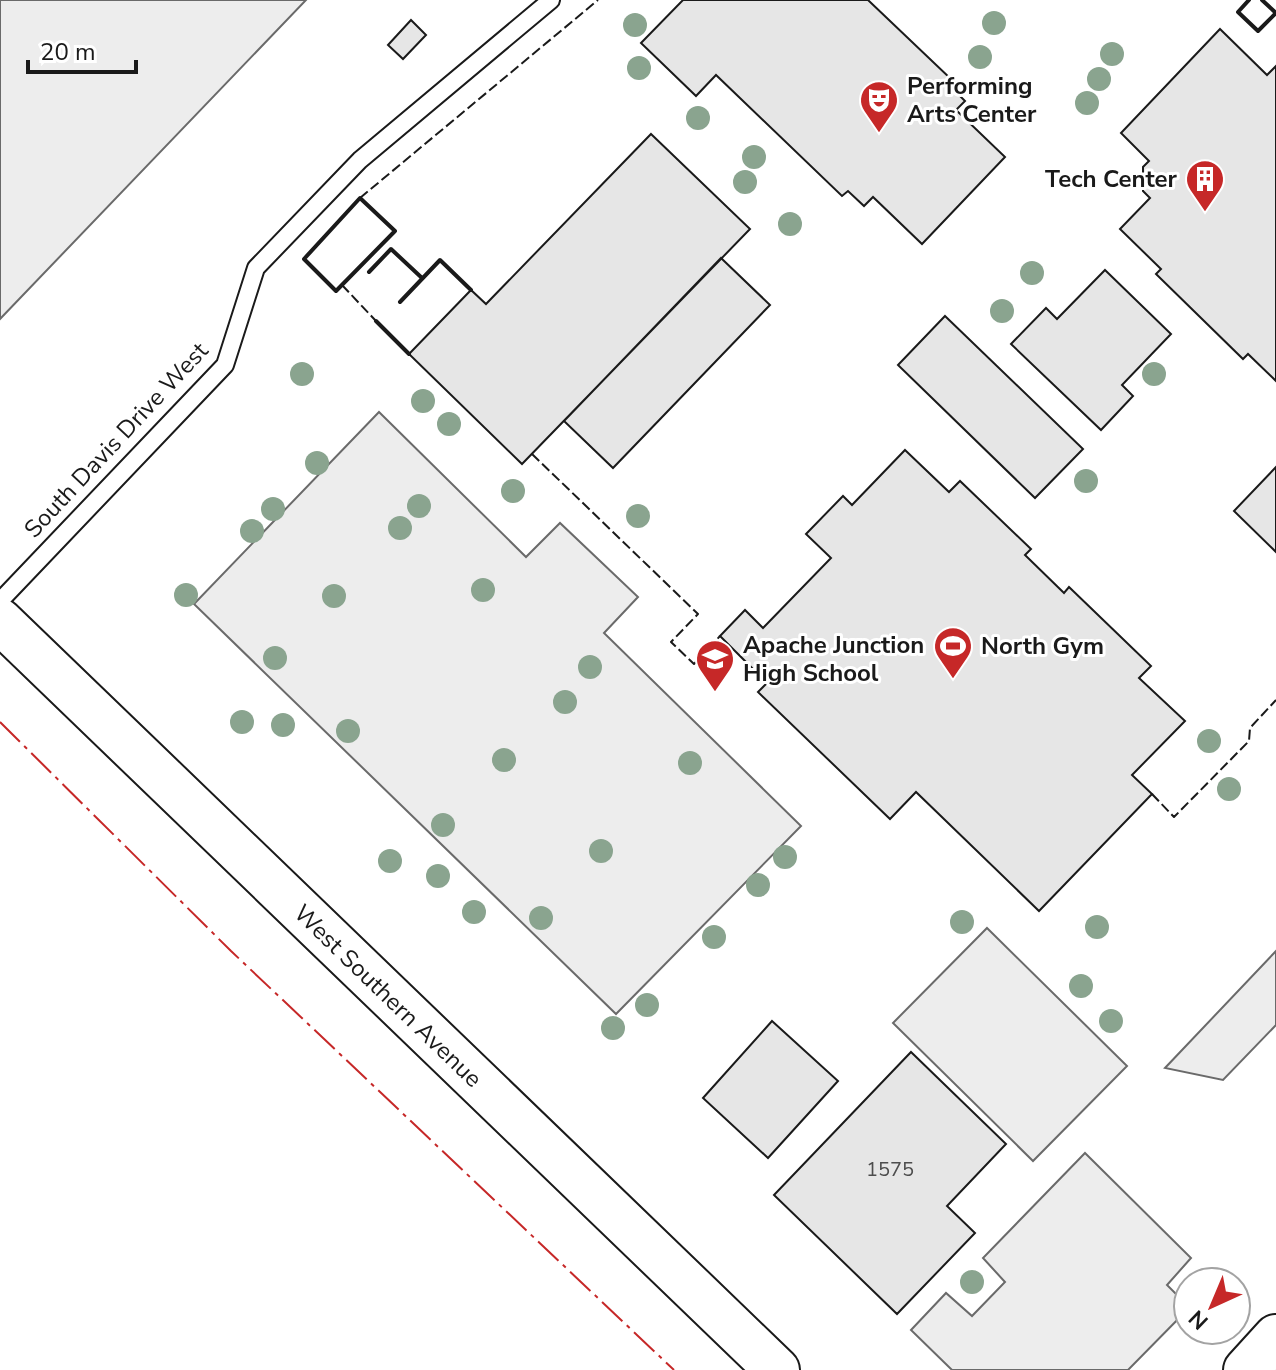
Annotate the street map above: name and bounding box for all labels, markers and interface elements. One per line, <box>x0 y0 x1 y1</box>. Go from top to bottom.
scale bar <box>28 24 136 74</box>
text: 20 m <box>40 36 96 68</box>
place label: Performing Arts Center <box>907 70 1037 130</box>
theatre icon: Performing Arts Center <box>858 79 900 134</box>
building icon: Tech Center <box>1184 158 1226 213</box>
place label: Tech Center <box>1045 163 1178 195</box>
street label: South Davis Drive West <box>17 335 216 545</box>
sports icon: North Gym <box>932 625 974 680</box>
place label: Apache Junction High School <box>743 629 924 689</box>
place label: North Gym <box>981 630 1104 662</box>
school or university icon: Apache Junction High School <box>694 638 736 693</box>
street label: West Southern Avenue <box>287 898 489 1094</box>
house number: 1575 <box>866 1156 914 1183</box>
north arrow <box>1172 1266 1252 1346</box>
text: N <box>1182 1303 1215 1336</box>

